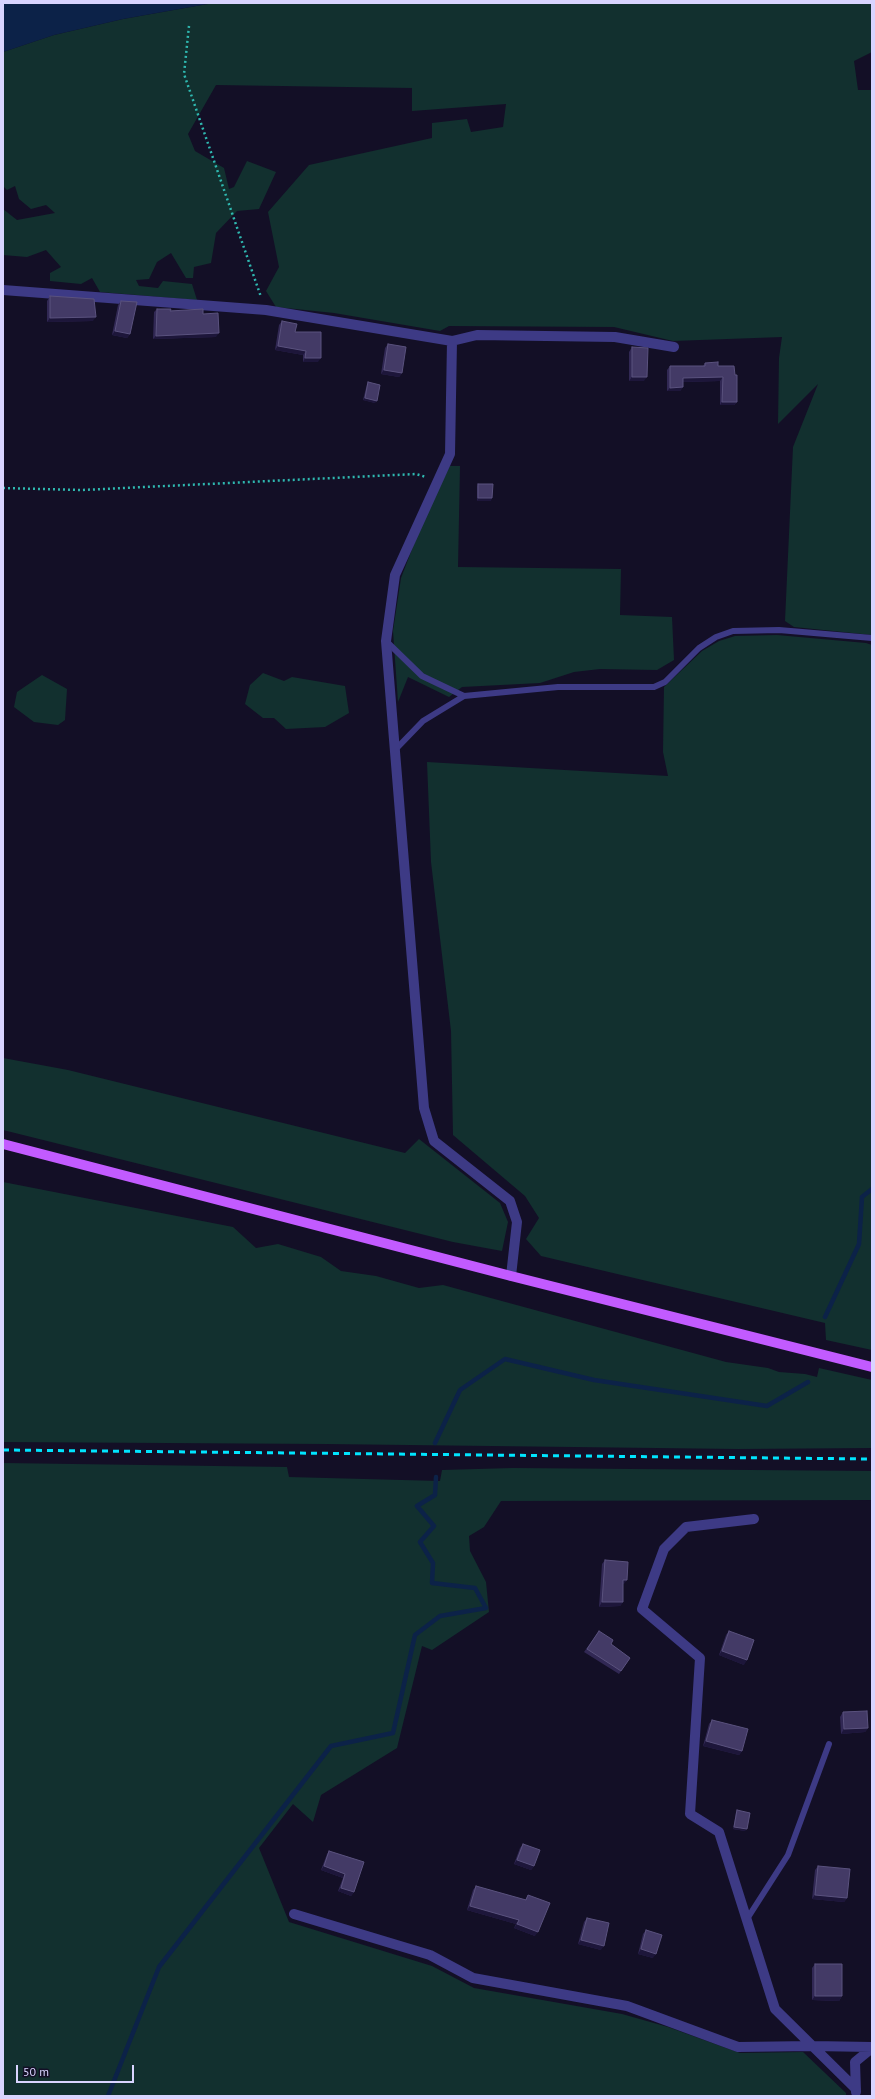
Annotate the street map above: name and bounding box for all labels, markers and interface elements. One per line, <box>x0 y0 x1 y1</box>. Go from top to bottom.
scale bar <box>18 2057 136 2083</box>
text: 50 m <box>23 2064 49 2079</box>

